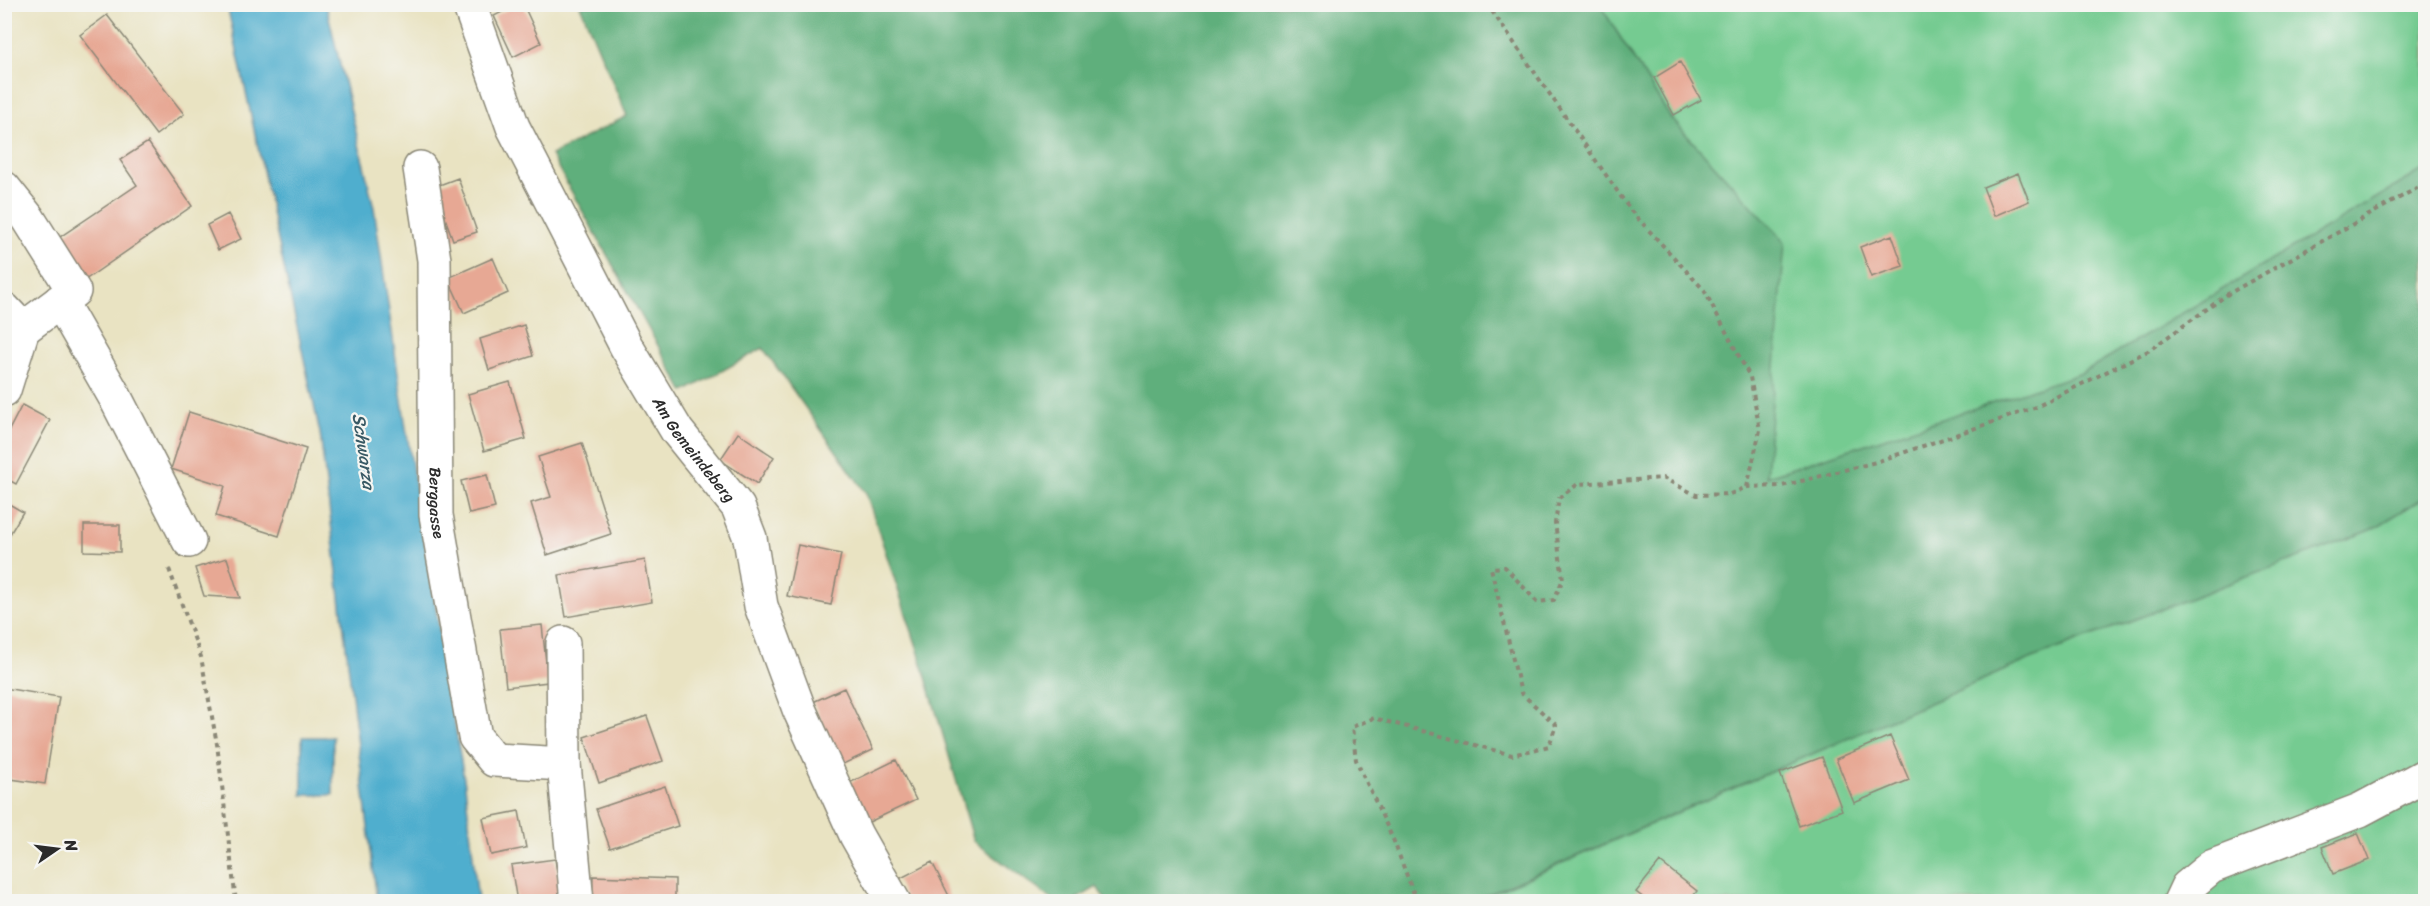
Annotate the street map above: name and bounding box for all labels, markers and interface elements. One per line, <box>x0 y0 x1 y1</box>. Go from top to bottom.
street label: Am Gemeindeberg <box>644 390 744 509</box>
water label: Schwarza <box>343 411 385 493</box>
street label: Berggasse <box>421 467 454 541</box>
north arrow <box>27 819 87 879</box>
text: N <box>55 836 87 855</box>

